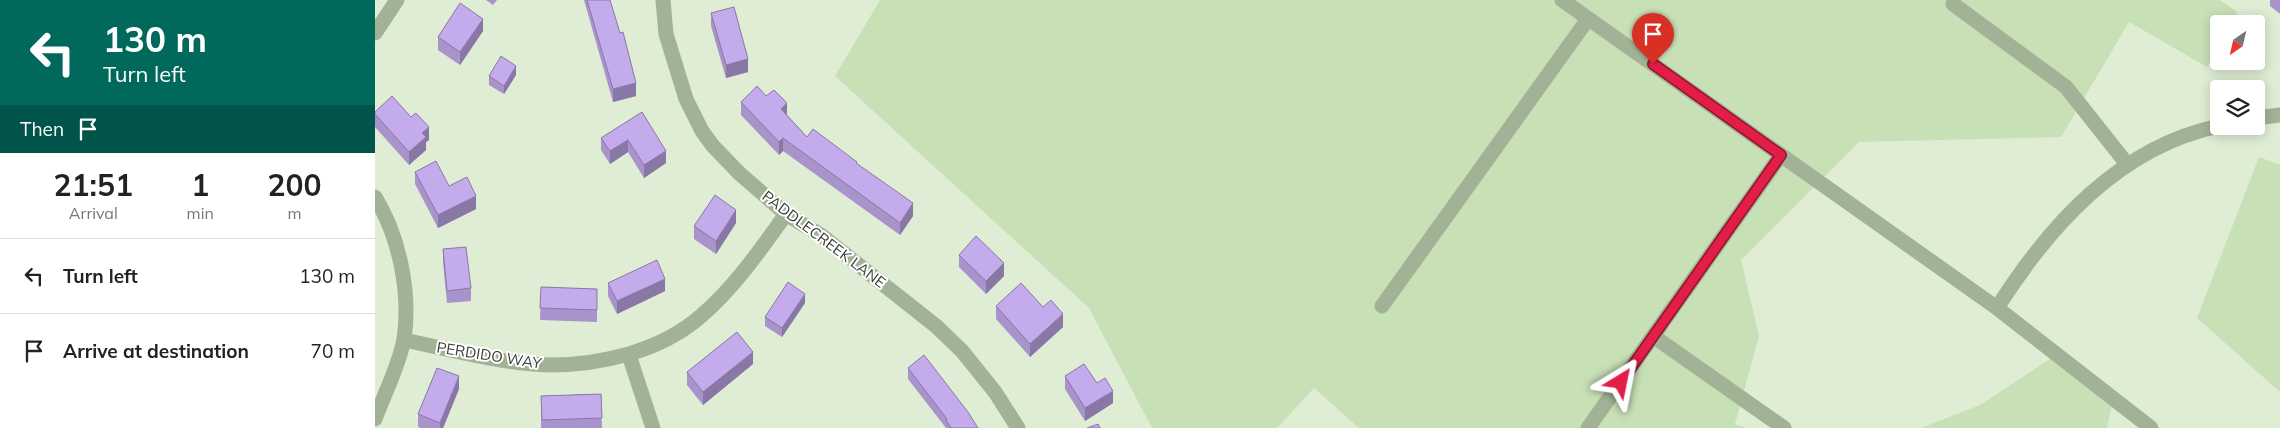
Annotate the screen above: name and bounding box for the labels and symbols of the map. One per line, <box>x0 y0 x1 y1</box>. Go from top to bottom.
pin <box>1632 13 1674 64</box>
north arrow <box>2210 15 2265 70</box>
street label: PADDLECREEK LANE <box>758 186 890 292</box>
street label: PERDIDO WAY <box>435 337 544 373</box>
position arrow <box>1594 355 1646 407</box>

